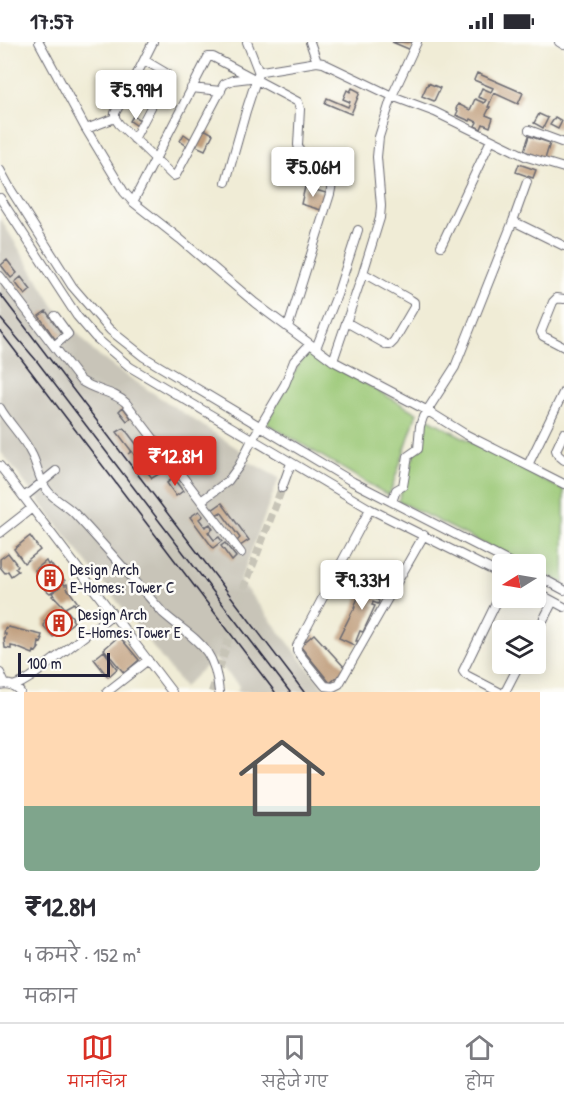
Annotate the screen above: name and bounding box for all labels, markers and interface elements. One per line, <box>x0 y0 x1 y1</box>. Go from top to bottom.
text: 17:57 <box>30 6 74 36</box>
pin: ₹5.99M <box>87 70 185 121</box>
text: ₹5.99M <box>109 76 163 103</box>
pin: ₹5.06M <box>264 147 362 198</box>
text: ₹5.06M <box>285 153 341 180</box>
pin: ₹12.8M <box>126 436 224 487</box>
text: ₹12.8M <box>147 442 203 469</box>
north arrow <box>492 554 546 608</box>
map controls <box>492 554 546 674</box>
place label: Design Arch E-Homes: Tower C <box>70 558 175 598</box>
pin: ₹9.33M <box>313 560 411 611</box>
building icon: Design Arch E-Homes: Tower C <box>35 563 65 593</box>
text: ₹9.33M <box>334 566 390 593</box>
place label: Design Arch E-Homes: Tower E <box>78 603 181 643</box>
building icon: Design Arch E-Homes: Tower E <box>44 608 74 638</box>
button: layers <box>492 620 546 674</box>
scale bar <box>18 650 110 678</box>
text: 100 m <box>27 652 62 674</box>
icon: home <box>228 724 336 832</box>
text: ₹12.8M <box>24 889 96 924</box>
text: 4 कमरे · 152 m² <box>24 941 141 968</box>
text: मकान <box>24 982 77 1009</box>
tab: मानचित्र <box>68 1031 126 1099</box>
tab: सहेजे गए <box>262 1031 328 1099</box>
tab: होम <box>463 1031 496 1099</box>

